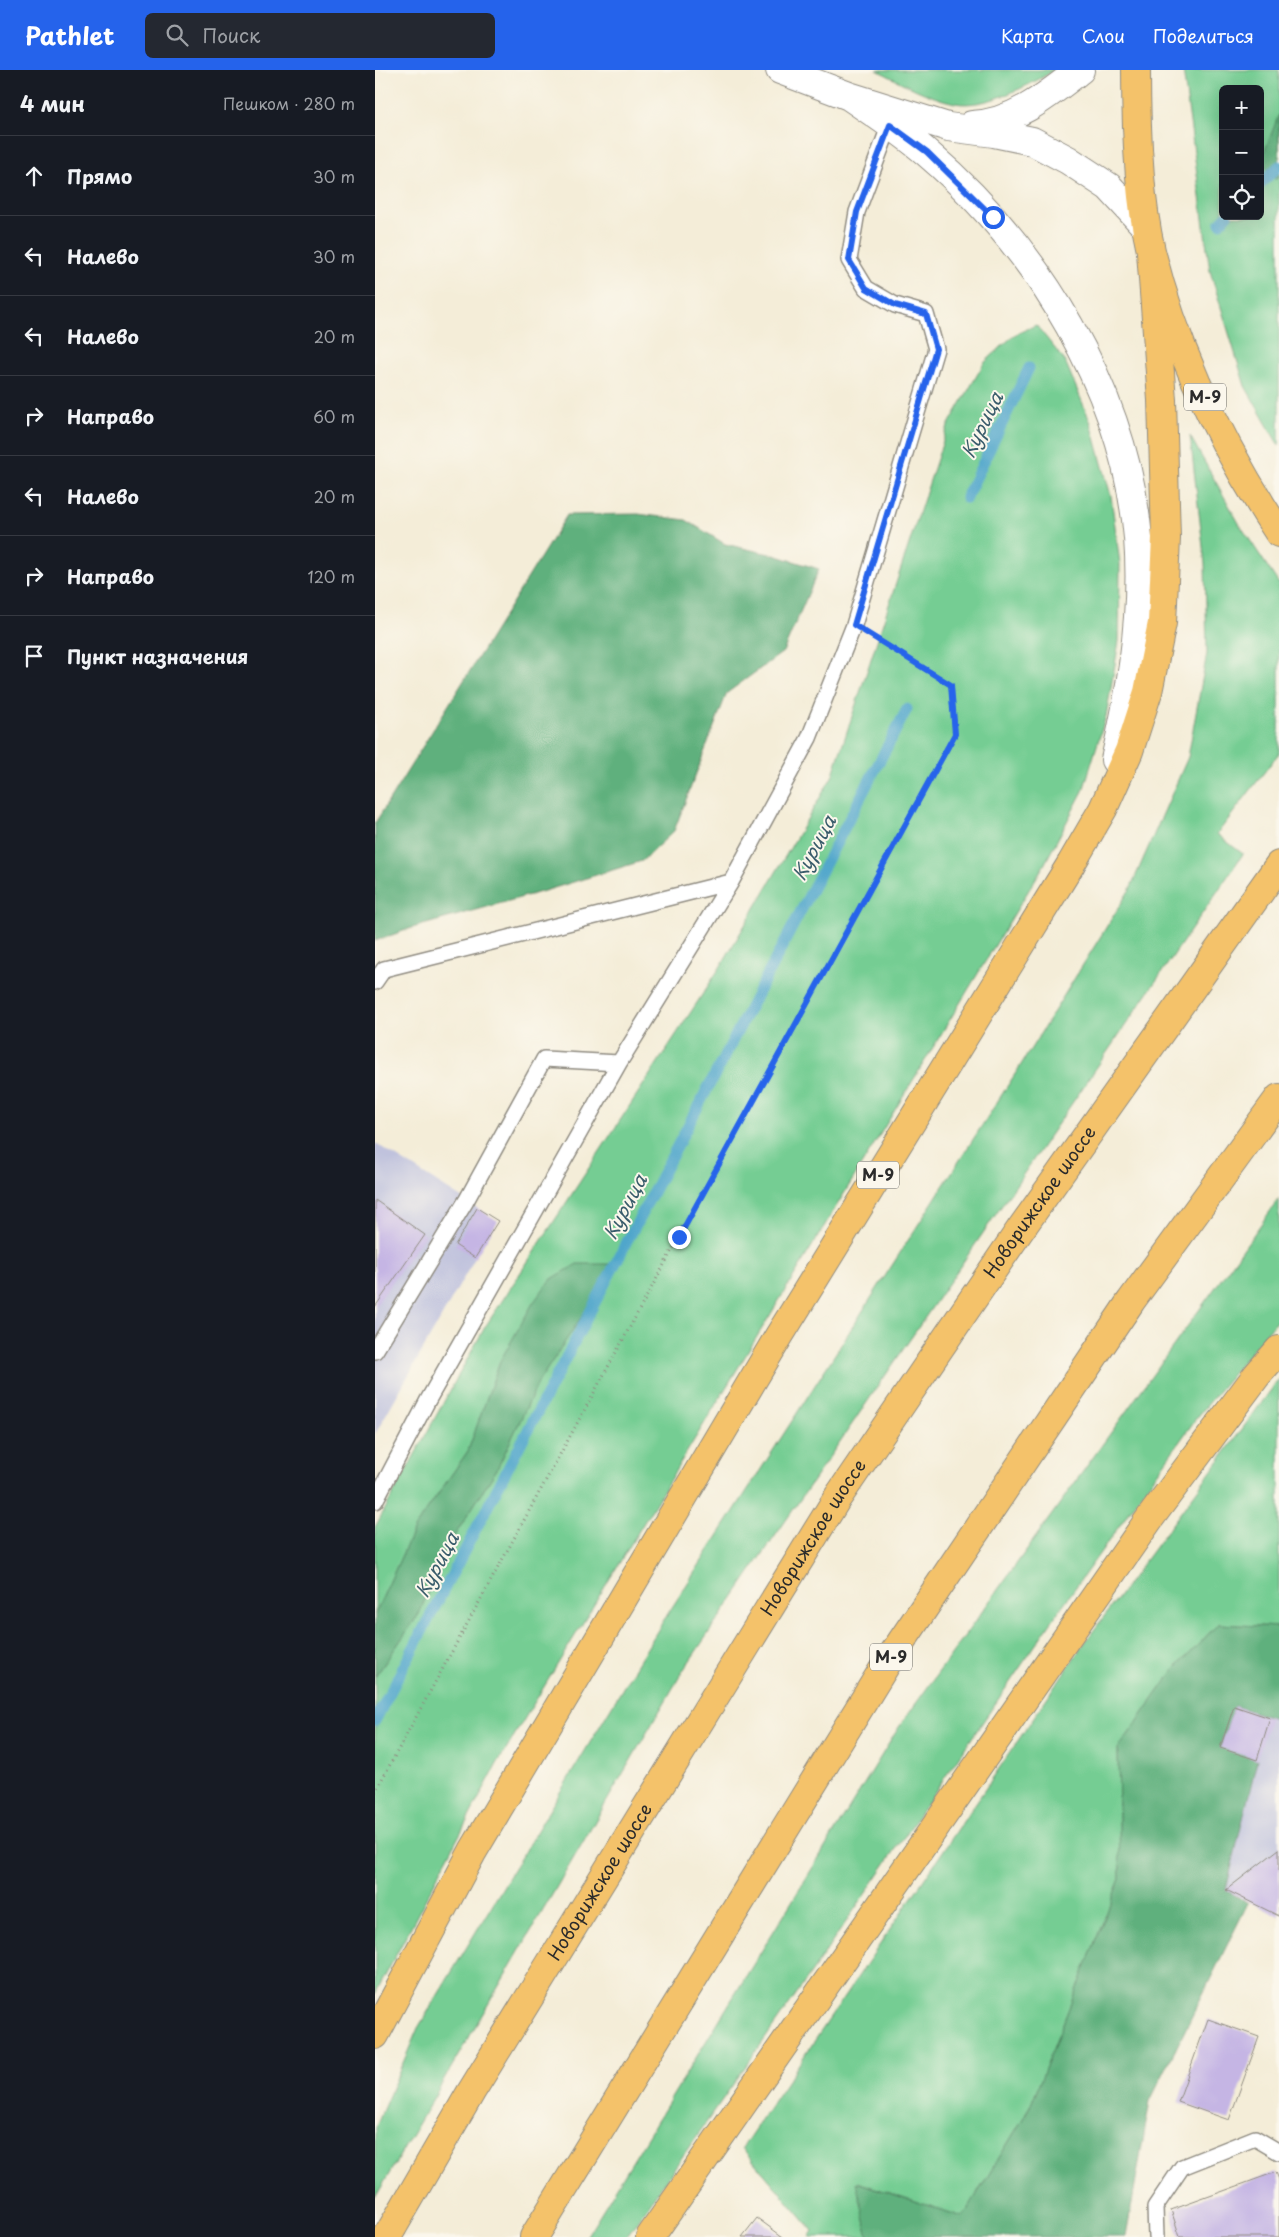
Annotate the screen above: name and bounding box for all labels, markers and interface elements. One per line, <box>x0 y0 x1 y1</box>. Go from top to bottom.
search box <box>145 13 495 58</box>
text: Pathlet <box>25 17 115 53</box>
icon: search <box>163 21 191 49</box>
text: Поиск <box>203 21 260 49</box>
text: Карта <box>1001 22 1054 49</box>
text: Слои <box>1082 22 1125 49</box>
text: Поделиться <box>1153 22 1254 49</box>
map controls <box>1219 85 1264 220</box>
button: + <box>1219 85 1264 130</box>
text: 4 мин <box>20 87 85 119</box>
text: Пешком · 280 m <box>223 91 355 115</box>
button: − <box>1219 130 1264 175</box>
icon: ahead <box>20 162 48 190</box>
text: Прямо <box>67 162 132 190</box>
text: 30 m <box>313 164 355 188</box>
button: locate <box>1219 175 1264 220</box>
route start <box>982 206 1005 229</box>
icon: left <box>20 242 48 270</box>
text: Налево <box>67 242 139 270</box>
text: 30 m <box>313 244 355 268</box>
icon: left <box>20 322 48 350</box>
text: Налево <box>67 322 139 350</box>
text: 20 m <box>314 324 355 348</box>
road number: М-9 <box>1184 384 1226 411</box>
water label: Курица <box>953 386 1010 462</box>
icon: right <box>20 402 48 430</box>
text: Направо <box>67 402 154 430</box>
text: 60 m <box>313 404 355 428</box>
icon: left <box>20 482 48 510</box>
text: Налево <box>67 482 139 510</box>
text: 20 m <box>314 484 355 508</box>
icon: right <box>20 562 48 590</box>
text: Направо <box>67 562 154 590</box>
text: 120 m <box>308 564 355 588</box>
icon: arrive <box>20 642 48 670</box>
text: Пункт назначения <box>67 642 248 670</box>
water label: Курица <box>784 809 842 885</box>
street label: Новорижское шоссе <box>976 1120 1102 1283</box>
road number: М-9 <box>857 1162 899 1188</box>
water label: Курица <box>595 1168 653 1244</box>
route end <box>668 1226 691 1249</box>
street label: Новорижское шоссе <box>753 1453 872 1621</box>
water label: Курица <box>407 1526 465 1602</box>
road number: М-9 <box>870 1644 912 1670</box>
street label: Новорижское шоссе <box>540 1798 658 1965</box>

